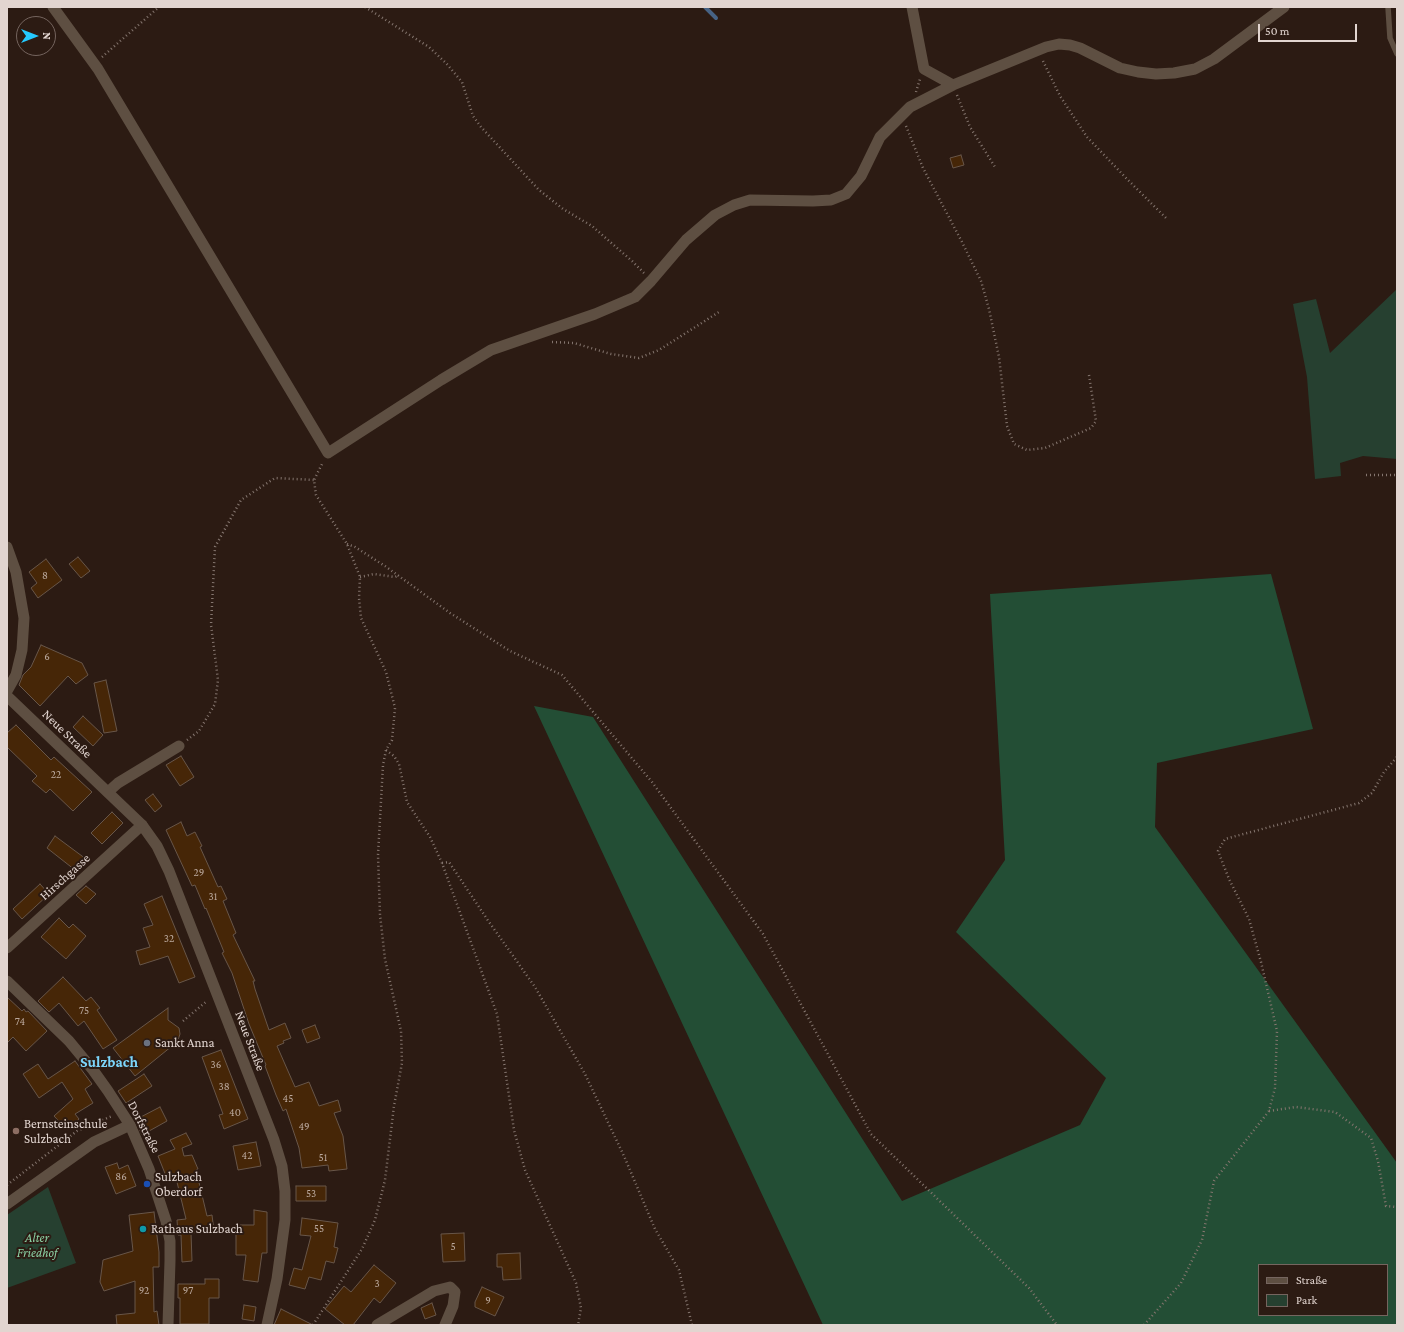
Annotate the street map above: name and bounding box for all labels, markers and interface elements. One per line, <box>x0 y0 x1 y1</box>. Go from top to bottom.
north arrow <box>16 16 56 56</box>
scale bar <box>1260 16 1359 42</box>
text: 50 m <box>1265 24 1289 38</box>
text: N <box>41 32 53 40</box>
house number: 8 <box>42 569 48 583</box>
house number: 6 <box>44 650 50 664</box>
street label: Neue Straße <box>39 707 95 761</box>
house number: 22 <box>51 768 61 782</box>
street label: Hirschgasse <box>37 850 93 904</box>
house number: 29 <box>194 866 204 880</box>
house number: 31 <box>209 890 217 904</box>
house number: 32 <box>164 932 174 946</box>
house number: 75 <box>79 1004 89 1018</box>
street label: Neue Straße <box>231 1009 269 1073</box>
house number: 74 <box>15 1015 25 1029</box>
place label: Sankt Anna <box>155 1035 214 1051</box>
marker: Sankt Anna <box>142 1038 152 1048</box>
district label: Sulzbach <box>80 1053 138 1071</box>
house number: 36 <box>211 1058 221 1072</box>
house number: 38 <box>218 1080 230 1094</box>
house number: 45 <box>283 1092 293 1106</box>
street label: Dorfstraße <box>124 1098 164 1156</box>
house number: 40 <box>229 1106 241 1120</box>
place label: Bernsteinschule Sulzbach <box>24 1116 107 1147</box>
house number: 49 <box>298 1120 310 1134</box>
marker: Bernsteinschule Sulzbach <box>11 1126 21 1136</box>
house number: 42 <box>242 1149 252 1163</box>
house number: 51 <box>319 1151 327 1165</box>
place label: Sulzbach Oberdorf <box>155 1169 202 1200</box>
house number: 86 <box>115 1170 127 1184</box>
marker: Sulzbach Oberdorf <box>142 1179 152 1189</box>
house number: 53 <box>306 1187 316 1201</box>
place label: Rathaus Sulzbach <box>151 1221 243 1237</box>
house number: 55 <box>314 1222 324 1236</box>
marker: Rathaus Sulzbach <box>138 1224 148 1234</box>
park label: Alter Friedhof <box>17 1230 57 1261</box>
house number: 5 <box>450 1240 456 1254</box>
legend <box>1258 1264 1388 1316</box>
text: Straße <box>1296 1273 1327 1287</box>
house number: 3 <box>374 1277 380 1291</box>
house number: 92 <box>139 1284 149 1298</box>
house number: 97 <box>183 1284 193 1298</box>
text: Park <box>1296 1293 1317 1307</box>
house number: 9 <box>485 1294 491 1308</box>

